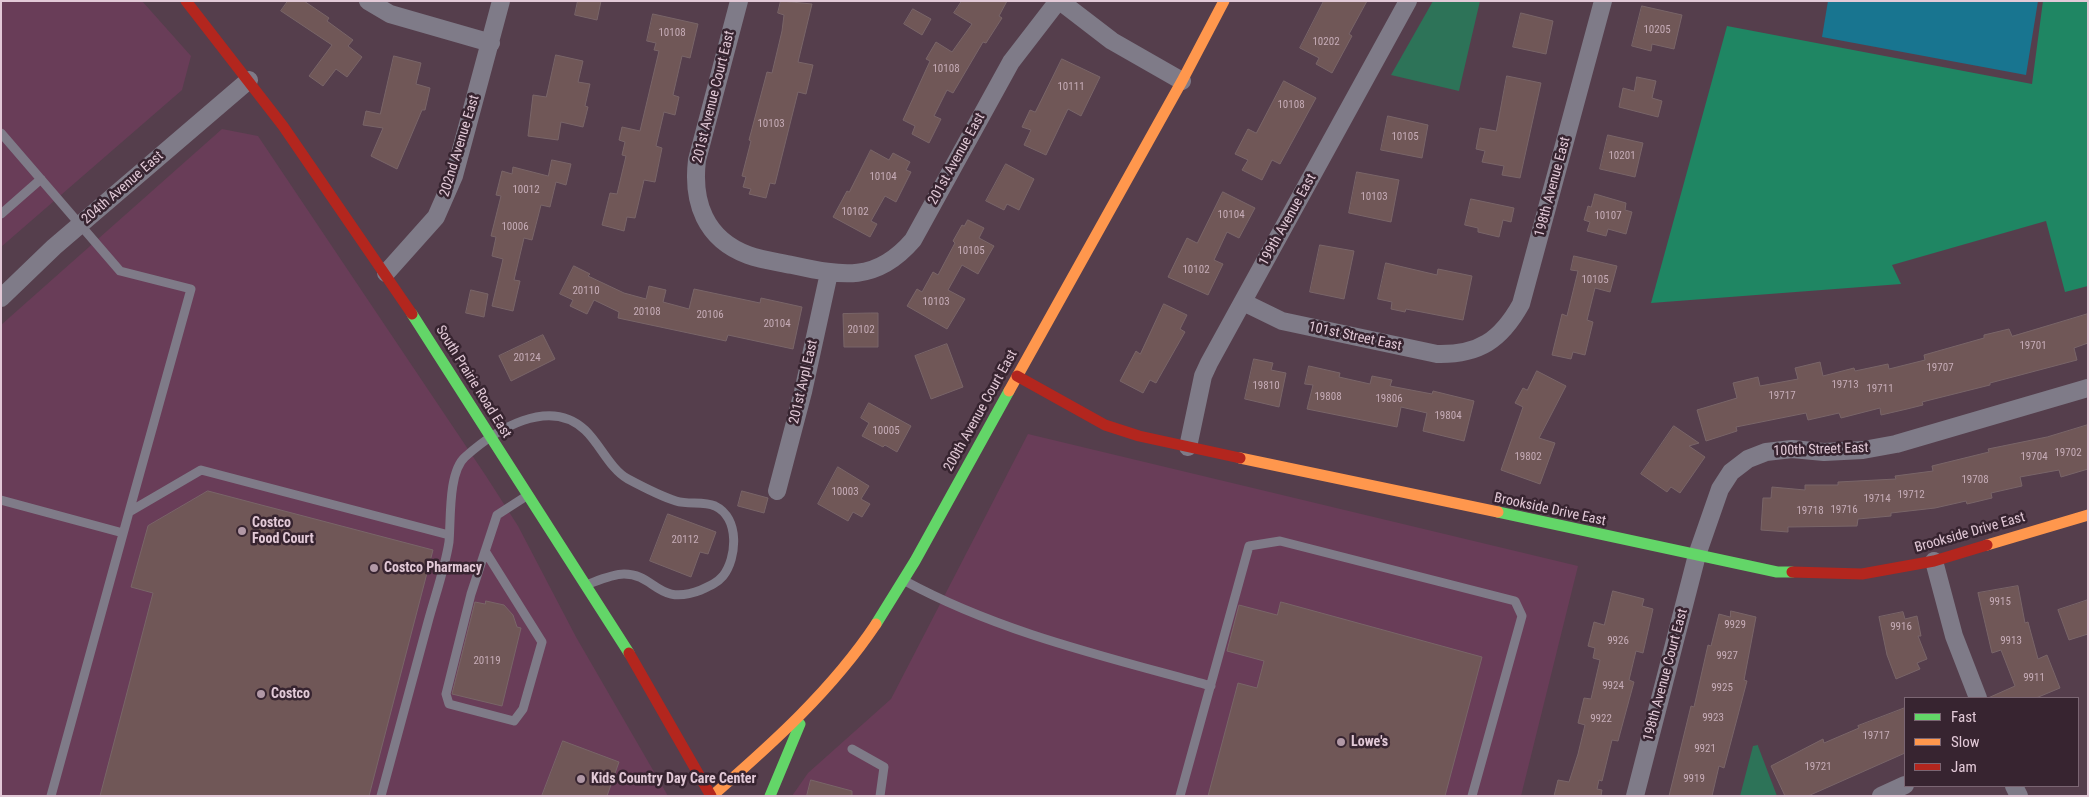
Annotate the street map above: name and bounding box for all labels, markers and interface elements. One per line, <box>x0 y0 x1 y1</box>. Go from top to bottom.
house number: 10205 <box>1643 23 1671 37</box>
house number: 10108 <box>658 26 686 40</box>
street label: 201st Avenue Court East <box>689 29 739 165</box>
house number: 10202 <box>1312 35 1340 49</box>
house number: 10108 <box>932 62 960 76</box>
house number: 10111 <box>1057 80 1085 94</box>
street label: 202nd Avenue East <box>437 93 483 199</box>
house number: 10108 <box>1277 98 1305 112</box>
street label: 201st Avenue East <box>925 110 989 208</box>
house number: 10103 <box>757 117 785 131</box>
house number: 10105 <box>1391 130 1419 144</box>
street label: 198th Avenue East <box>1532 135 1574 239</box>
street label: 204th Avenue East <box>79 148 167 228</box>
house number: 10201 <box>1608 149 1636 163</box>
house number: 10104 <box>869 170 897 184</box>
street label: 199th Avenue East <box>1256 171 1320 269</box>
house number: 10012 <box>512 183 540 197</box>
house number: 10103 <box>1360 190 1388 204</box>
house number: 10102 <box>841 205 869 219</box>
house number: 10104 <box>1217 208 1245 222</box>
house number: 10107 <box>1594 209 1622 223</box>
house number: 10006 <box>501 220 529 234</box>
house number: 10105 <box>957 244 985 258</box>
house number: 10102 <box>1182 263 1210 277</box>
house number: 10105 <box>1581 273 1609 287</box>
house number: 20110 <box>572 284 600 298</box>
house number: 10103 <box>922 295 950 309</box>
house number: 20108 <box>633 305 661 319</box>
house number: 20106 <box>696 308 724 322</box>
house number: 20104 <box>763 317 791 331</box>
street label: 101st Street East <box>1307 319 1403 355</box>
street label: South Prairie Road East <box>432 323 514 441</box>
house number: 20102 <box>847 323 875 337</box>
street label: 201st Avpl East <box>786 338 822 426</box>
house number: 19701 <box>2019 339 2047 353</box>
street label: 200th Avenue Court East <box>941 347 1021 475</box>
house number: 20124 <box>513 351 541 365</box>
house number: 19707 <box>1926 361 1954 375</box>
house number: 19713 <box>1831 378 1859 392</box>
house number: 19810 <box>1252 379 1280 393</box>
house number: 19711 <box>1866 382 1894 396</box>
house number: 19717 <box>1768 389 1796 403</box>
house number: 19808 <box>1314 390 1342 404</box>
house number: 19806 <box>1375 392 1403 406</box>
house number: 19804 <box>1434 409 1462 423</box>
house number: 10005 <box>872 424 900 438</box>
street label: 100th Street East <box>1773 440 1869 460</box>
house number: 19702 <box>2054 446 2082 460</box>
house number: 19802 <box>1514 450 1542 464</box>
house number: 19704 <box>2020 450 2048 464</box>
house number: 19708 <box>1961 473 1989 487</box>
house number: 10003 <box>831 485 859 499</box>
house number: 19712 <box>1897 488 1925 502</box>
street label: Brookside Drive East <box>1493 490 1607 530</box>
house number: 19714 <box>1863 492 1891 506</box>
house number: 19716 <box>1830 503 1858 517</box>
house number: 19718 <box>1796 504 1824 518</box>
street label: Brookside Drive East <box>1913 509 2027 557</box>
place label: Costco Food Court <box>252 515 314 548</box>
marker: Costco Food Court <box>236 525 248 537</box>
house number: 20112 <box>671 533 699 547</box>
place label: Costco Pharmacy <box>384 560 482 576</box>
marker: Costco Pharmacy <box>368 562 380 574</box>
house number: 9915 <box>1989 595 2011 609</box>
street label: 198th Avenue Court East <box>1640 607 1692 743</box>
house number: 9929 <box>1724 618 1746 632</box>
house number: 9916 <box>1890 620 1912 634</box>
house number: 9926 <box>1607 634 1629 648</box>
house number: 9913 <box>2000 634 2022 648</box>
house number: 9927 <box>1716 649 1738 663</box>
house number: 20119 <box>473 654 501 668</box>
house number: 9911 <box>2023 671 2045 685</box>
house number: 9924 <box>1602 679 1624 693</box>
house number: 9925 <box>1711 681 1733 695</box>
place label: Costco <box>271 686 310 702</box>
marker: Costco <box>255 688 267 700</box>
legend <box>1904 697 2079 787</box>
text: Fast <box>1951 708 1976 726</box>
house number: 9923 <box>1702 711 1724 725</box>
house number: 9922 <box>1590 712 1612 726</box>
house number: 19717 <box>1862 729 1890 743</box>
text: Slow <box>1951 733 1980 751</box>
place label: Lowe's <box>1351 734 1388 750</box>
marker: Lowe's <box>1335 736 1347 748</box>
house number: 9921 <box>1694 742 1716 756</box>
text: Jam <box>1951 758 1977 776</box>
house number: 19721 <box>1804 760 1832 774</box>
place label: Kids Country Day Care Center <box>591 771 756 787</box>
house number: 9919 <box>1683 772 1705 786</box>
marker: Kids Country Day Care Center <box>575 773 587 785</box>

